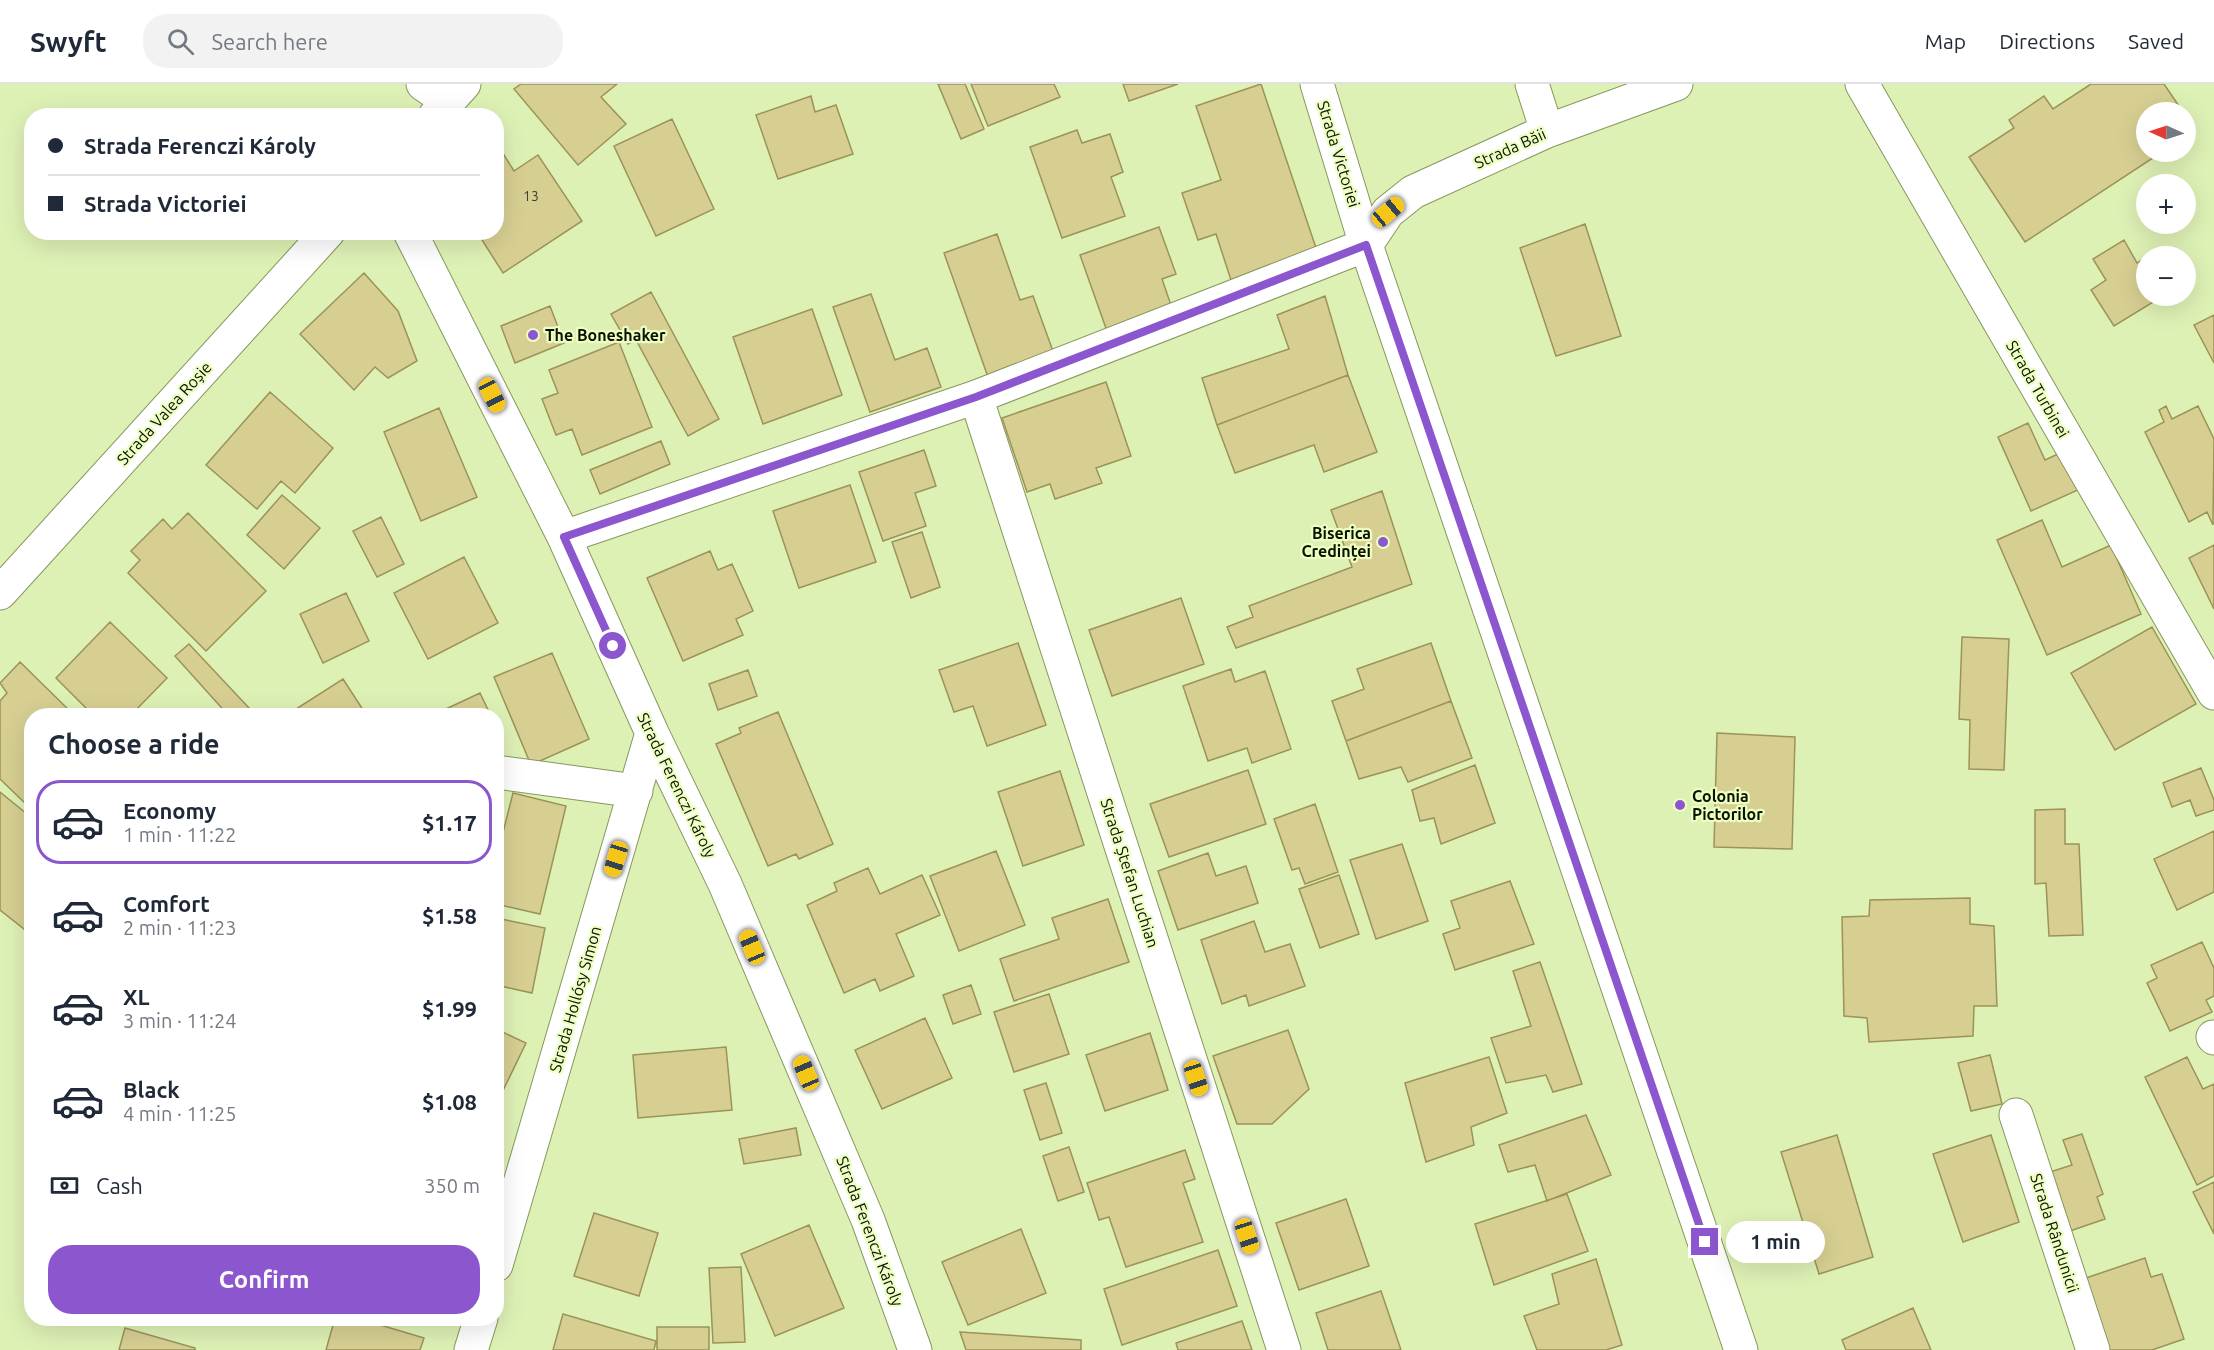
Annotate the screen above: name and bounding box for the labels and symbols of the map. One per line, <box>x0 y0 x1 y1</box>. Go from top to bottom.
street label: Strada Victoriei <box>1314 99 1364 209</box>
north arrow <box>2136 102 2196 162</box>
street label: Strada Băii <box>1471 124 1549 172</box>
house number: 13 <box>523 188 539 204</box>
car <box>1368 194 1408 230</box>
place label: The Boneshaker <box>545 326 666 344</box>
marker: The Boneshaker <box>526 328 540 342</box>
street label: Strada Turbinei <box>2003 337 2073 441</box>
street label: Strada Valea Roșie <box>113 358 215 468</box>
car <box>476 375 508 415</box>
place label: Biserica Credinței <box>1301 524 1371 561</box>
marker: Biserica Credinței <box>1376 535 1390 549</box>
route start <box>599 632 626 659</box>
street label: Strada Ferenczi Károly <box>634 710 720 861</box>
place label: Colonia Pictorilor <box>1692 787 1763 823</box>
street label: Strada Ștefan Luchian <box>1097 796 1163 950</box>
marker: Colonia Pictorilor <box>1673 798 1687 812</box>
car <box>602 839 630 879</box>
street label: Strada Hollósy Simon <box>545 924 605 1074</box>
car <box>737 927 767 967</box>
car <box>791 1053 821 1093</box>
car <box>1182 1058 1210 1098</box>
street label: Strada Ferenczi Károly <box>833 1154 907 1309</box>
street label: Strada Rândunicii <box>2027 1171 2083 1295</box>
car <box>1233 1216 1261 1256</box>
callout: 1 min <box>1726 1221 1825 1263</box>
route end <box>1691 1228 1718 1255</box>

